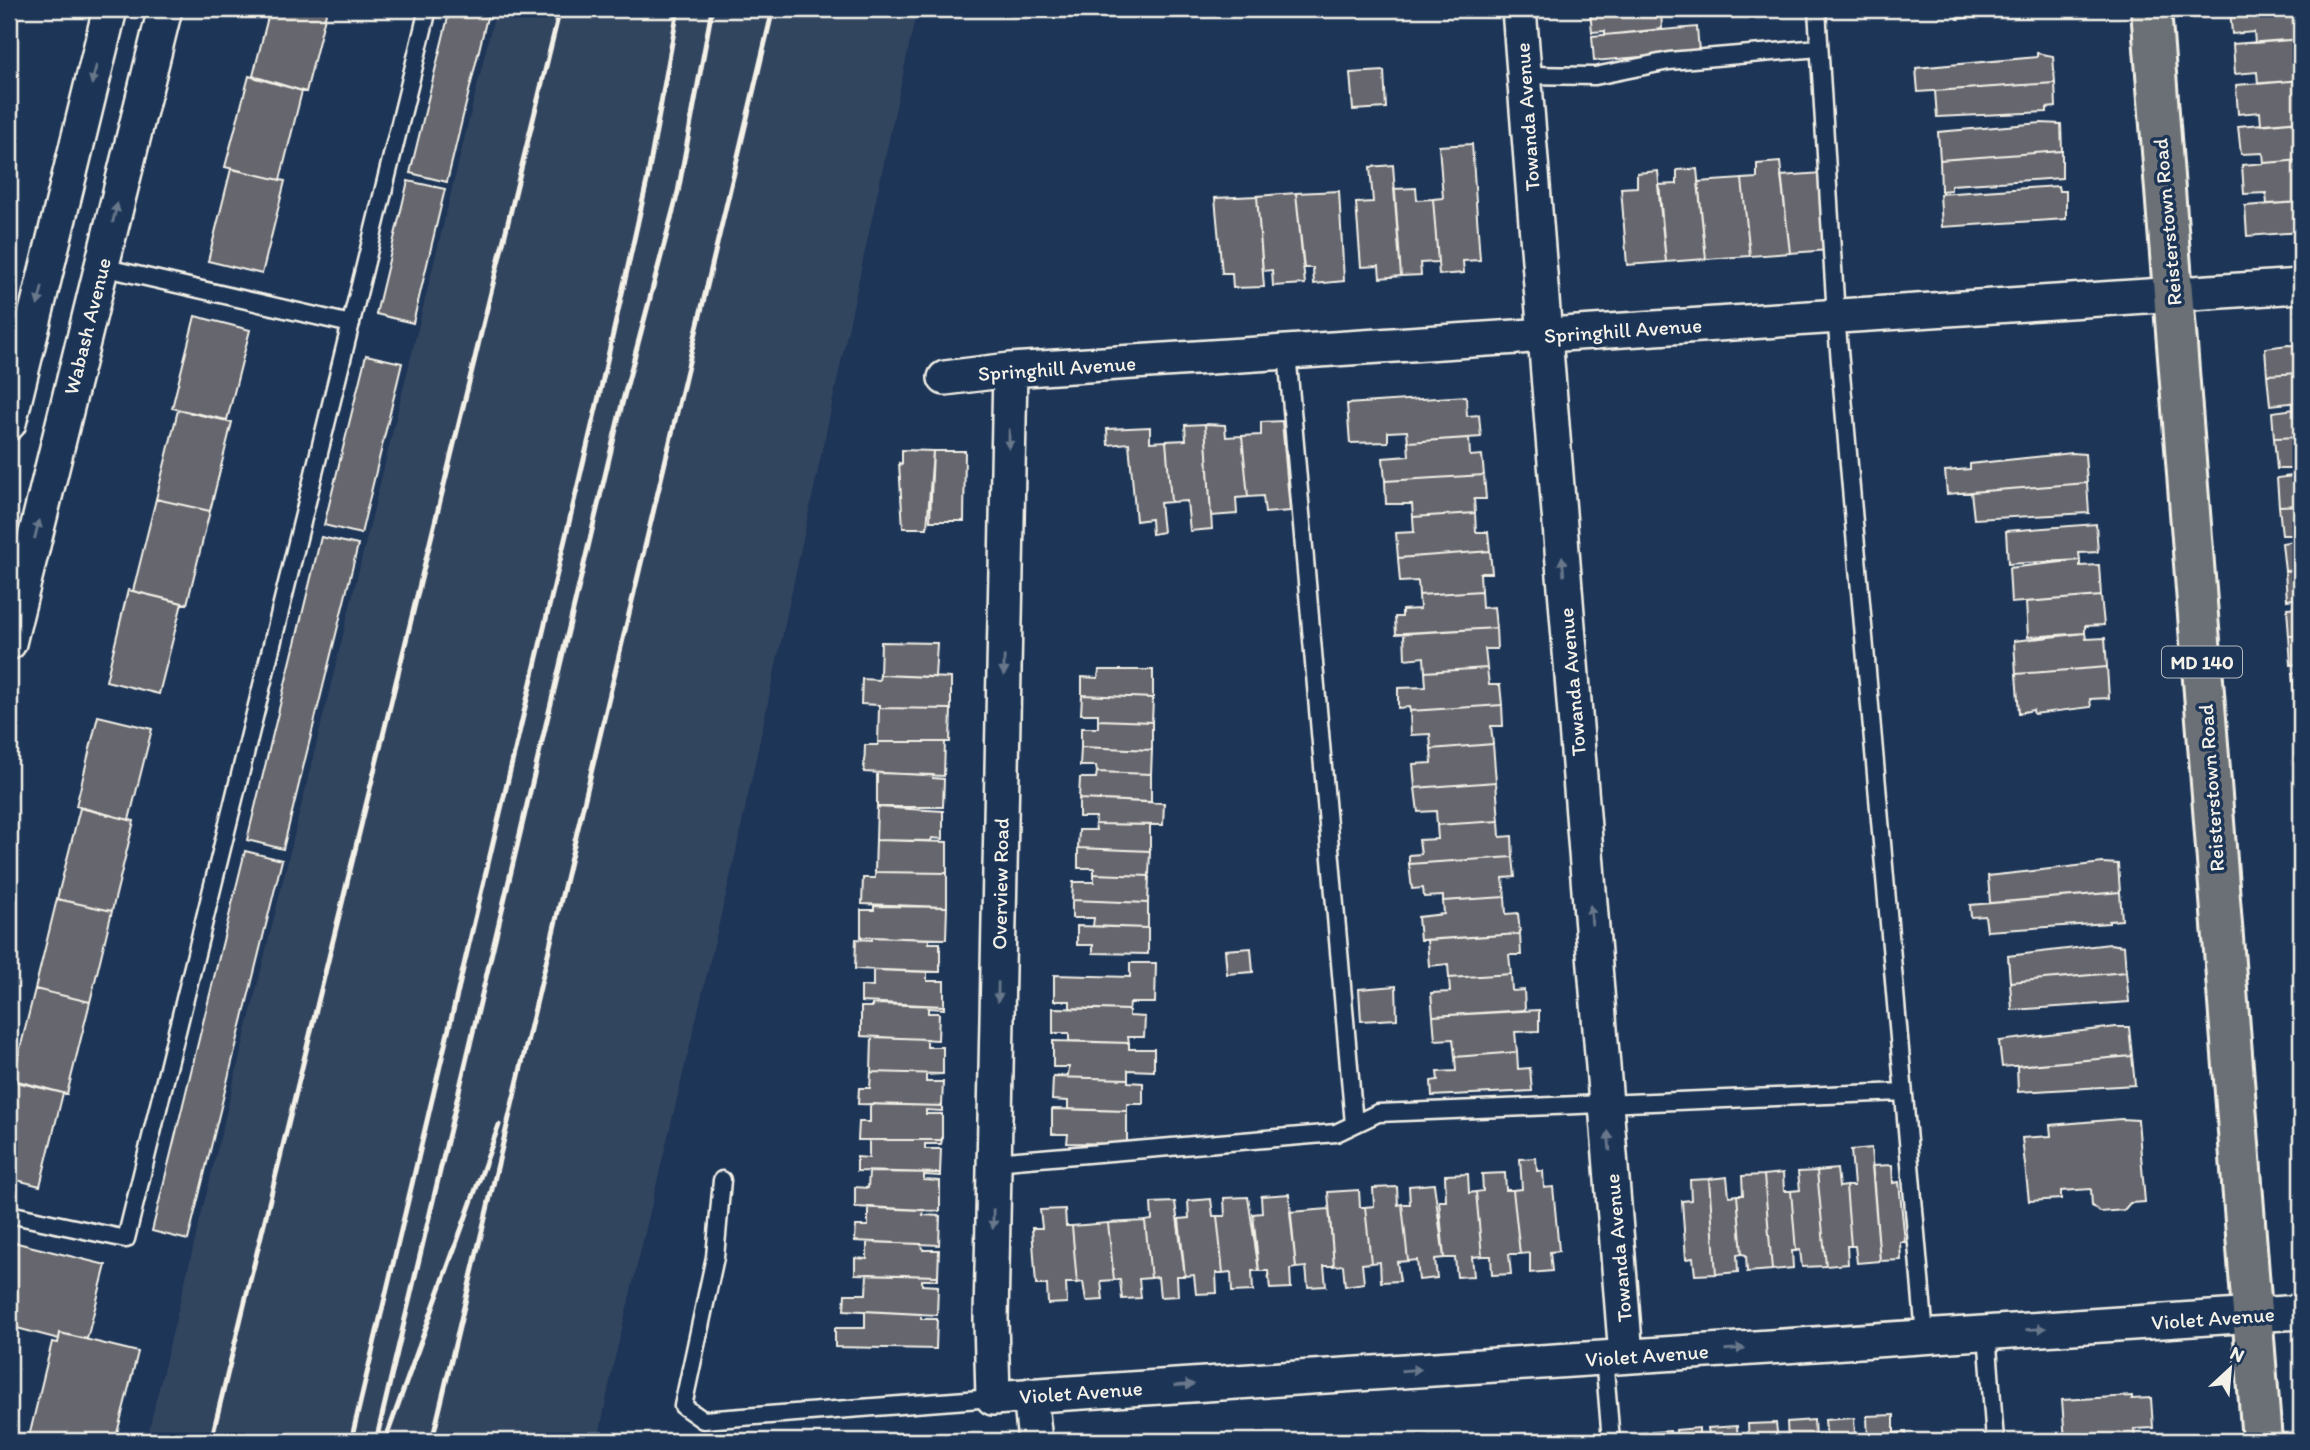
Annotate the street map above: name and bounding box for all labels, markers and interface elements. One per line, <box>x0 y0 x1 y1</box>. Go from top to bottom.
street label: Towanda Avenue <box>1509 42 1545 192</box>
one-way arrow <box>88 64 99 86</box>
street label: Reisterstown Road <box>2147 137 2187 307</box>
one-way arrow <box>110 202 121 224</box>
street label: Wabash Avenue <box>58 255 116 397</box>
one-way arrow <box>34 285 45 307</box>
street label: Springhill Avenue <box>1543 312 1703 348</box>
street label: Springhill Avenue <box>977 350 1137 386</box>
one-way arrow <box>1003 428 1015 450</box>
one-way arrow <box>32 518 43 540</box>
one-way arrow <box>1557 554 1568 576</box>
street label: Towanda Avenue <box>1553 607 1591 757</box>
road number: MD 140 <box>2162 646 2242 678</box>
one-way arrow <box>999 655 1010 677</box>
street label: Reisterstown Road <box>2193 703 2229 873</box>
street label: Overview Road <box>986 818 1014 950</box>
one-way arrow <box>1585 903 1596 925</box>
one-way arrow <box>992 981 1004 1003</box>
one-way arrow <box>1603 1130 1614 1152</box>
street label: Towanda Avenue <box>1599 1173 1637 1323</box>
one-way arrow <box>987 1208 999 1230</box>
street label: Violet Avenue <box>2150 1301 2276 1335</box>
one-way arrow <box>2025 1323 2047 1334</box>
north arrow <box>2194 1334 2264 1404</box>
street label: Violet Avenue <box>1584 1338 1710 1372</box>
text: N <box>2226 1341 2248 1367</box>
one-way arrow <box>1725 1343 1747 1354</box>
one-way arrow <box>1400 1364 1422 1375</box>
street label: Violet Avenue <box>1018 1375 1144 1409</box>
one-way arrow <box>1173 1379 1195 1390</box>

